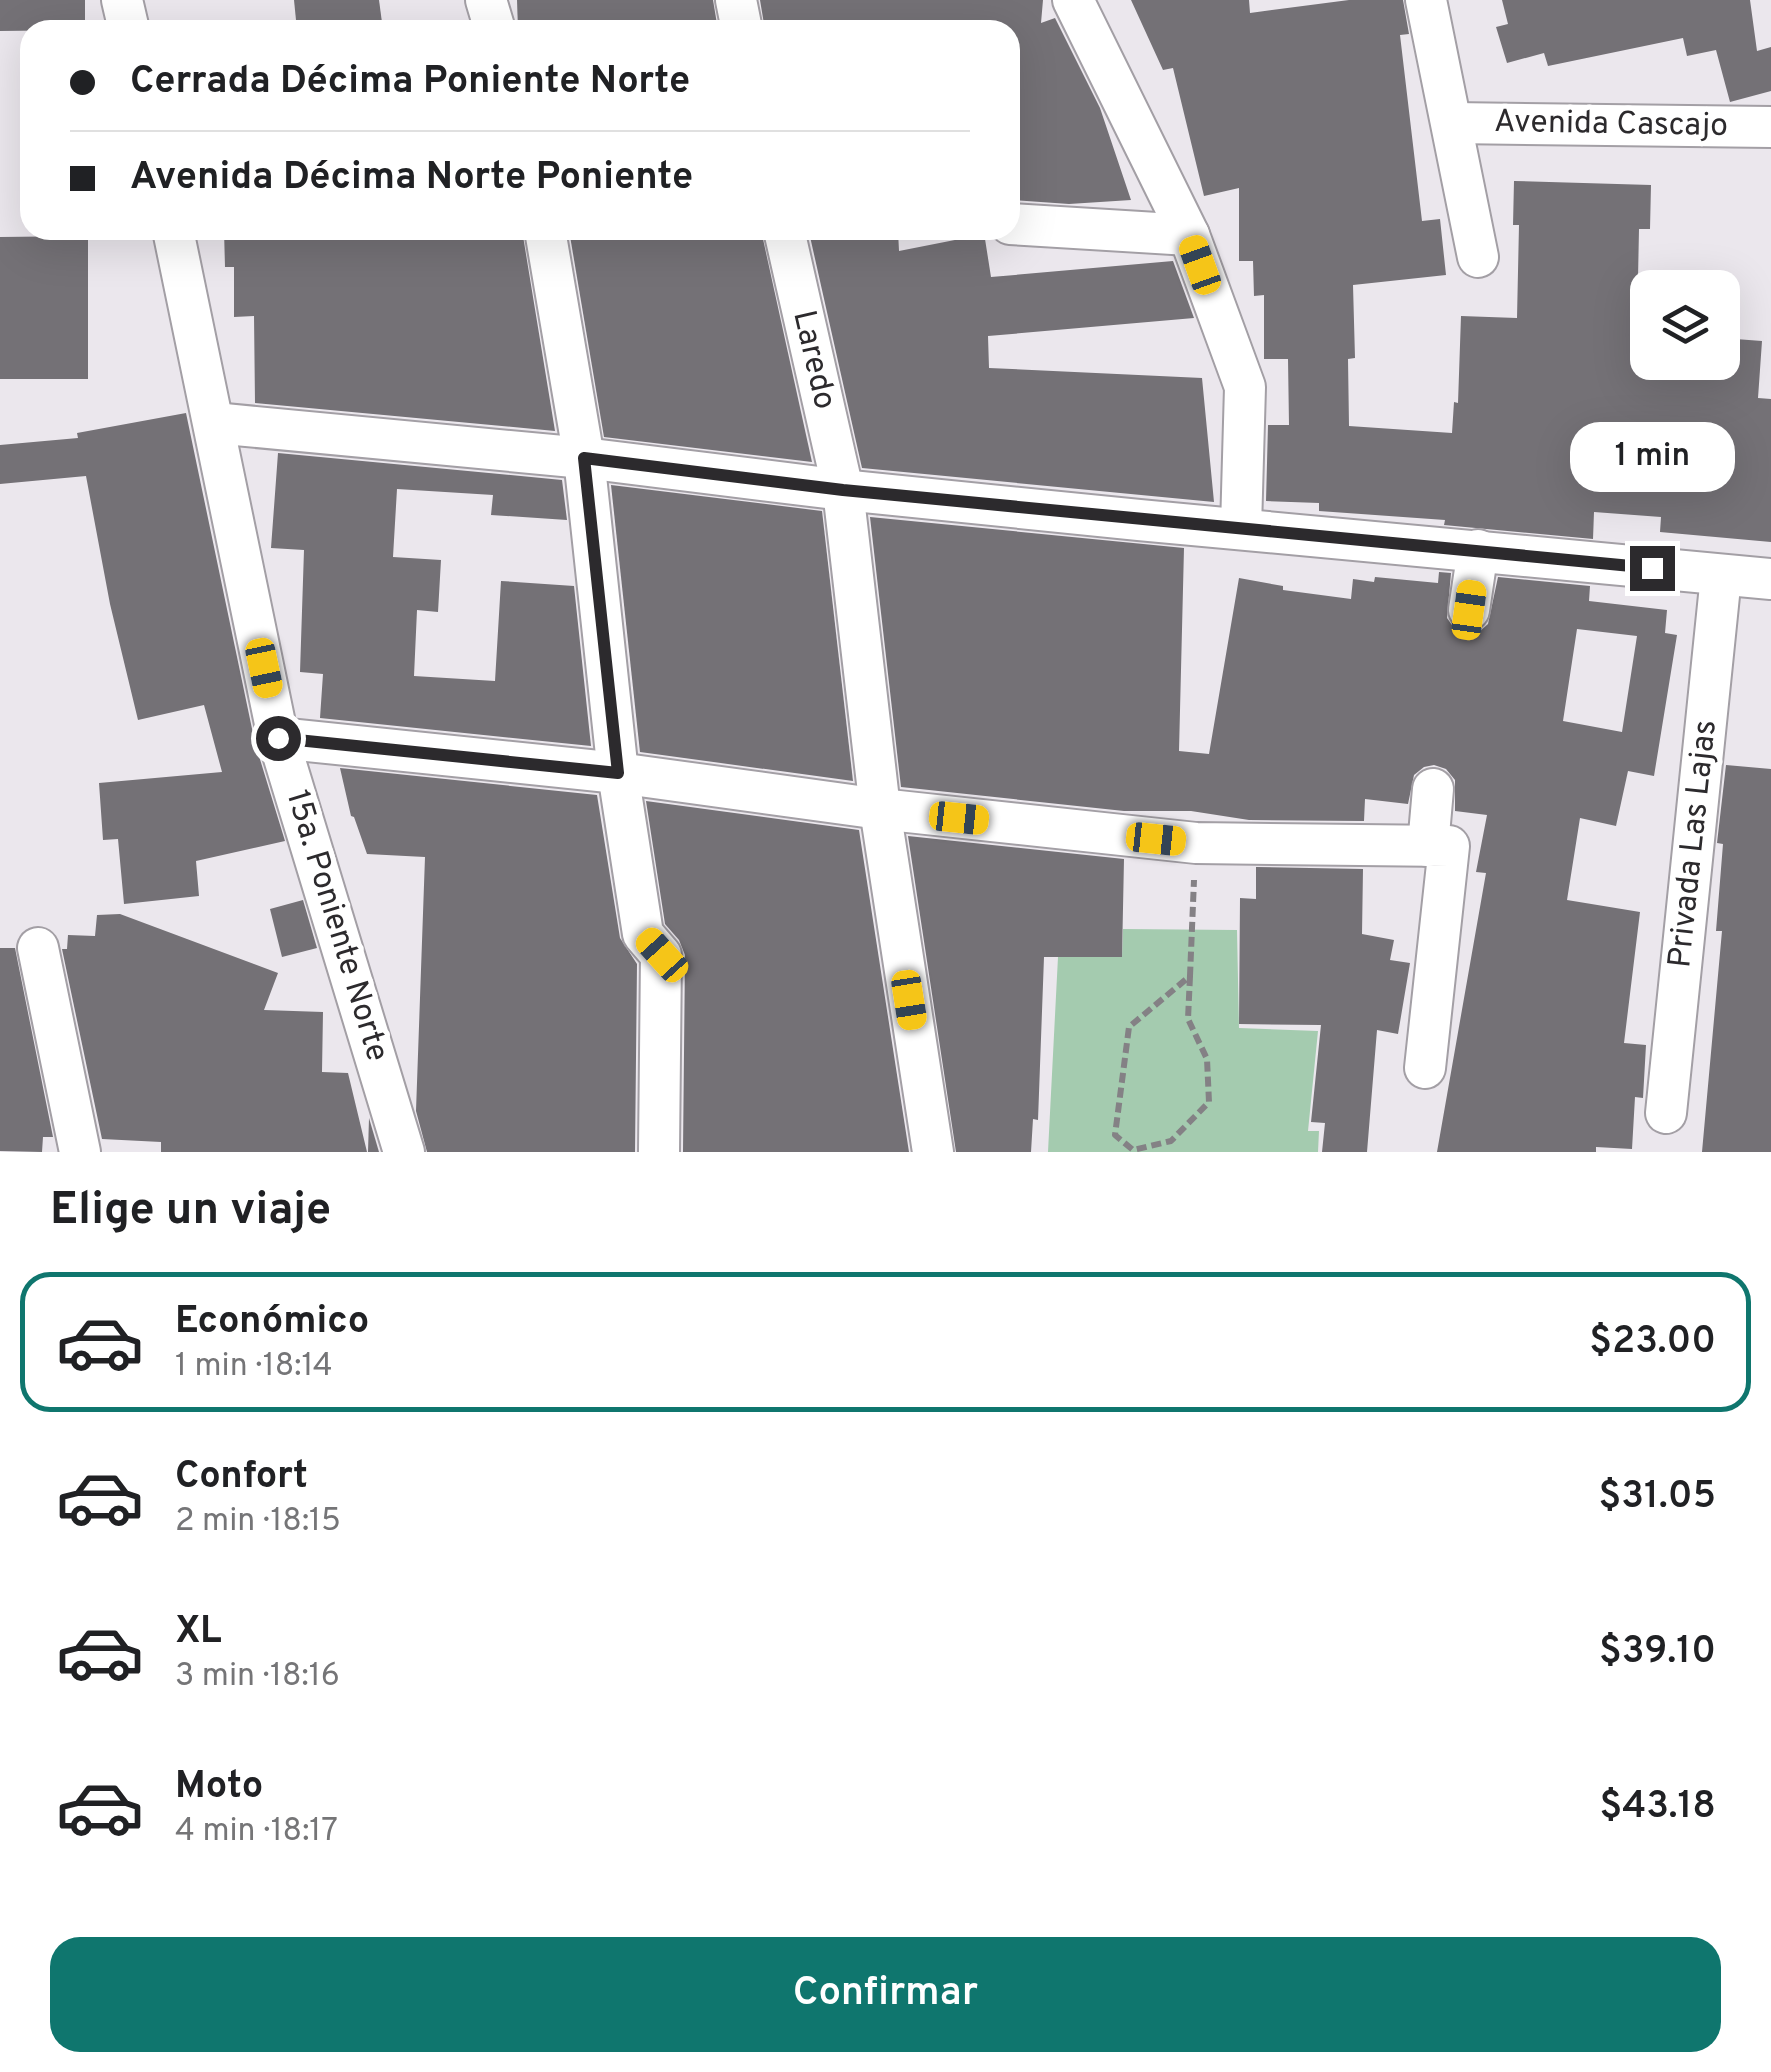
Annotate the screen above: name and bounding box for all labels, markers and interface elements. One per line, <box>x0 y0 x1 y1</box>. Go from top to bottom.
text: Cerrada Décima Poniente Norte <box>130 58 690 107</box>
street label: Avenida Cascajo <box>1494 103 1728 147</box>
text: Avenida Décima Norte Poniente <box>130 154 693 203</box>
car <box>1176 232 1224 298</box>
map controls <box>1630 270 1740 380</box>
button: layers <box>1630 270 1740 380</box>
street label: Laredo <box>782 307 844 413</box>
callout: 1 min <box>1570 423 1734 493</box>
text: 1 min <box>1615 437 1690 477</box>
route end <box>1630 546 1675 591</box>
car <box>1450 578 1488 642</box>
car <box>243 636 285 700</box>
route start <box>256 716 301 761</box>
street label: Privada Las Lajas <box>1661 718 1727 970</box>
street label: 15a. Poniente Norte <box>276 786 396 1066</box>
car <box>928 800 990 836</box>
car <box>1125 821 1187 857</box>
car <box>631 923 693 987</box>
car <box>889 968 929 1032</box>
text: Elige un viaje <box>50 1183 331 1240</box>
icon: car <box>55 1297 145 1387</box>
text: Económico <box>175 1298 369 1347</box>
text: $23.00 <box>1589 1318 1716 1367</box>
text: 1 min · 18:14 <box>175 1347 333 1387</box>
icon: car <box>55 1452 145 1542</box>
text: Confort <box>175 1453 308 1502</box>
text: $31.05 <box>1598 1473 1716 1522</box>
text: 2 min · 18:15 <box>175 1502 341 1542</box>
icon: car <box>55 1607 145 1697</box>
text: XL <box>175 1608 222 1657</box>
text: $39.10 <box>1599 1628 1716 1677</box>
text: 3 min · 18:16 <box>175 1657 340 1697</box>
icon: car <box>55 1762 145 1852</box>
text: Moto <box>175 1763 263 1812</box>
text: $43.18 <box>1599 1783 1716 1832</box>
text: 4 min · 18:17 <box>175 1812 338 1852</box>
button: Confirmar <box>50 1937 1721 2052</box>

